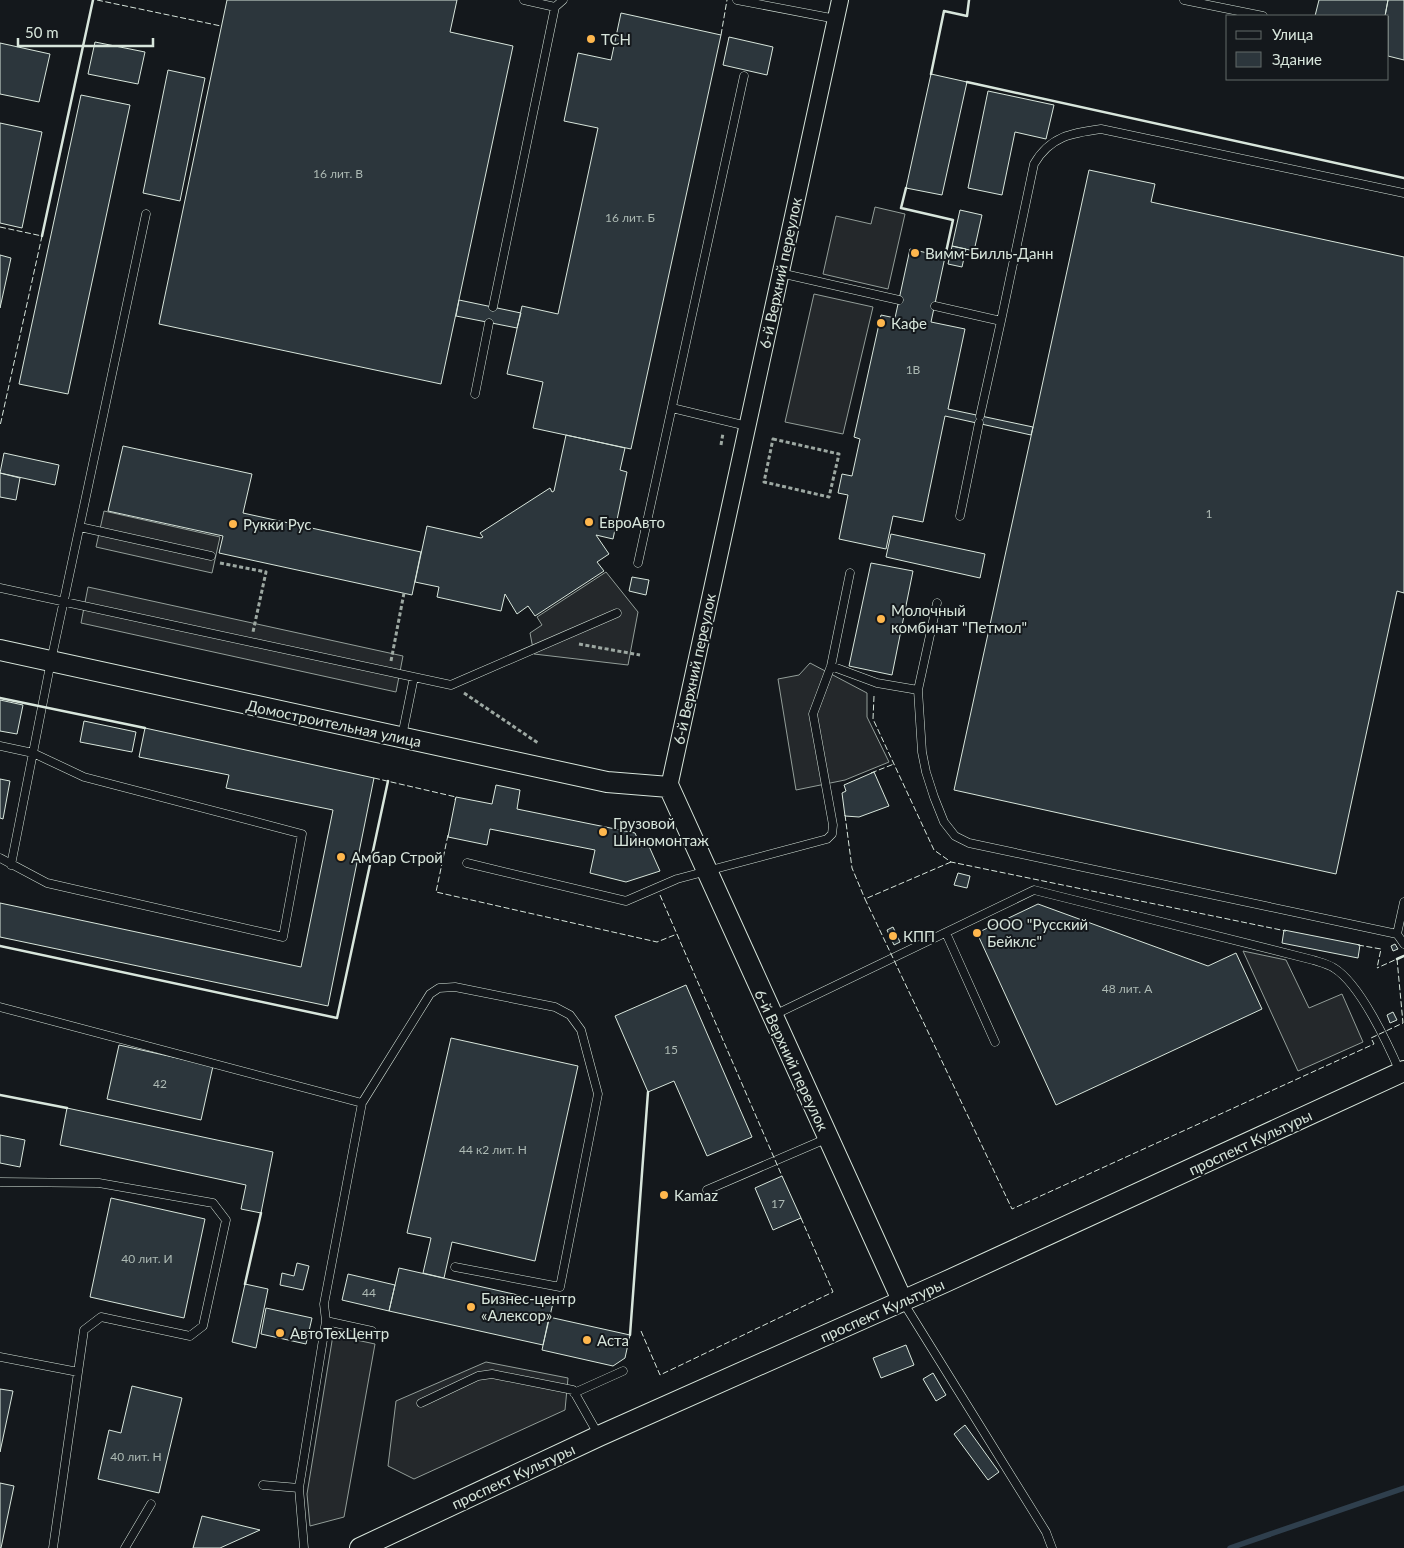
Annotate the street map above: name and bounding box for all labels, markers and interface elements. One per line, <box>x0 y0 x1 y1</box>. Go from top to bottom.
scale bar <box>18 15 152 47</box>
legend <box>1226 15 1389 80</box>
text: 50 m <box>25 23 59 41</box>
text: Улица <box>1272 25 1313 43</box>
place label: ТСН <box>601 30 631 48</box>
marker: ТСН <box>585 33 597 45</box>
text: Здание <box>1272 50 1322 68</box>
house number: 16 лит. В <box>313 166 363 181</box>
street label: 6-й Верхний переулок <box>755 196 805 350</box>
house number: 16 лит. Б <box>605 210 655 225</box>
place label: Вимм-Билль-Данн <box>925 244 1053 262</box>
marker: Вимм-Билль-Данн <box>909 247 921 259</box>
place label: Кафе <box>891 314 927 332</box>
marker: Кафе <box>875 317 887 329</box>
house number: 1В <box>906 362 921 377</box>
house number: 1 <box>1206 506 1213 521</box>
place label: ЕвроАвто <box>599 513 665 531</box>
place label: Рукки Рус <box>243 515 311 533</box>
marker: ЕвроАвто <box>583 516 595 528</box>
marker: Рукки Рус <box>227 518 239 530</box>
street label: 6-й Верхний переулок <box>669 592 719 746</box>
place label: Молочный комбинат "Петмол" <box>891 601 1027 636</box>
marker: Молочный комбинат "Петмол" <box>875 613 887 625</box>
street label: Домостроительная улица <box>245 696 423 750</box>
place label: Грузовой Шиномонтаж <box>613 814 709 849</box>
marker: Грузовой Шиномонтаж <box>597 826 609 838</box>
place label: Амбар Строй <box>351 848 443 866</box>
marker: Амбар Строй <box>335 851 347 863</box>
place label: ООО "Русский Бейклс" <box>987 915 1088 950</box>
place label: КПП <box>903 927 935 945</box>
marker: ООО "Русский Бейклс" <box>971 927 983 939</box>
marker: КПП <box>887 930 899 942</box>
house number: 48 лит. А <box>1102 981 1153 996</box>
street label: 6-й Верхний переулок <box>751 986 833 1134</box>
house number: 15 <box>664 1042 678 1057</box>
house number: 42 <box>153 1076 167 1091</box>
street label: проспект Культуры <box>1186 1106 1314 1178</box>
house number: 44 к2 лит. Н <box>459 1142 527 1157</box>
place label: Kamaz <box>674 1186 718 1204</box>
marker: Kamaz <box>658 1189 670 1201</box>
house number: 17 <box>771 1196 785 1211</box>
house number: 40 лит. И <box>121 1251 173 1266</box>
street label: проспект Культуры <box>817 1275 947 1345</box>
house number: 44 <box>362 1285 376 1300</box>
place label: Бизнес-центр «Алексор» <box>481 1289 576 1324</box>
marker: Бизнес-центр «Алексор» <box>465 1301 477 1313</box>
place label: АвтоТехЦентр <box>290 1324 389 1342</box>
marker: АвтоТехЦентр <box>274 1327 286 1339</box>
place label: Аста <box>597 1331 629 1349</box>
marker: Аста <box>581 1334 593 1346</box>
street label: проспект Культуры <box>449 1440 577 1512</box>
house number: 40 лит. Н <box>110 1449 162 1464</box>

